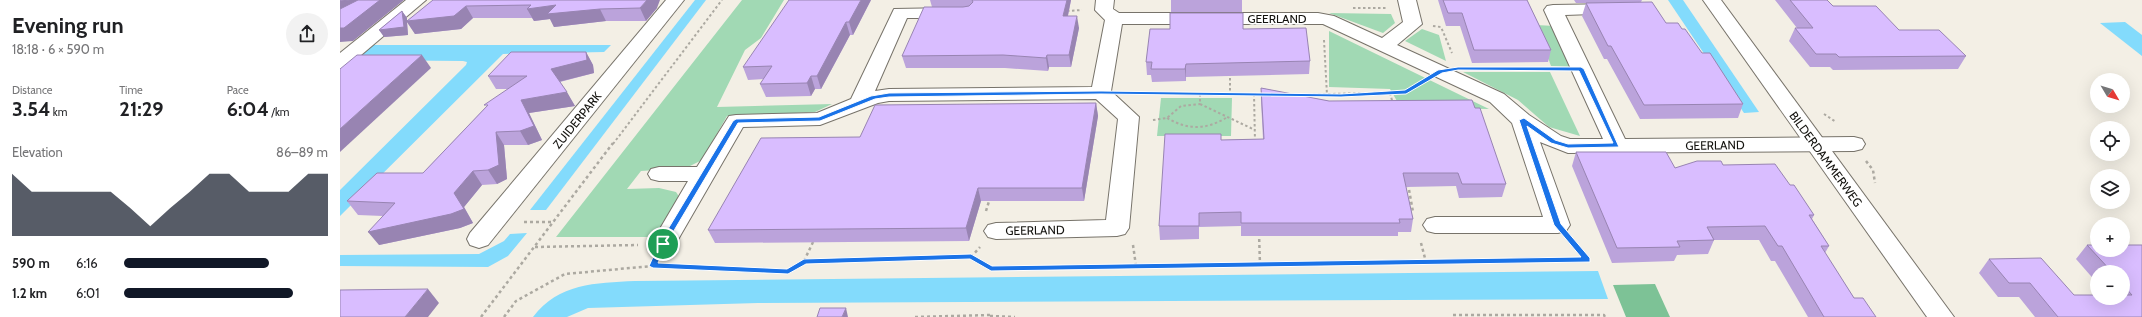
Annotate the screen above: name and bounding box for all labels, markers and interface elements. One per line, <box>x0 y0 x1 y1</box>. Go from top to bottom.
street label: GEERLAND <box>1247 11 1307 26</box>
text: Evening run <box>12 12 124 39</box>
button: share <box>286 13 328 55</box>
text: 18:18 · 6 × 590 m <box>12 41 104 57</box>
north arrow <box>2090 73 2130 113</box>
map controls <box>2090 73 2130 305</box>
text: Distance <box>12 83 53 97</box>
text: Time <box>119 83 143 97</box>
text: Pace <box>227 83 249 97</box>
street label: ZUIDERPARK <box>550 88 605 151</box>
text: 3.54 <box>12 97 50 121</box>
text: 21:29 <box>119 97 164 121</box>
text: 6:04 <box>227 97 269 121</box>
text: km <box>50 105 67 119</box>
text: /km <box>269 105 290 119</box>
street label: BILDERDAMMERWEG <box>1786 108 1866 210</box>
button: locate <box>2090 121 2130 161</box>
street label: GEERLAND <box>1685 137 1745 153</box>
text: Elevation <box>12 144 63 160</box>
text: 86–89 m <box>276 144 328 160</box>
button: layers <box>2090 169 2130 209</box>
button: + <box>2090 217 2130 257</box>
street label: GEERLAND <box>1005 222 1065 238</box>
pin <box>646 227 680 261</box>
icon: arrive <box>652 233 674 255</box>
text: 590 m <box>12 255 50 271</box>
text: 6:16 <box>76 255 98 271</box>
button: − <box>2090 265 2130 305</box>
text: 1.2 km <box>12 285 47 301</box>
text: 6:01 <box>76 285 99 301</box>

